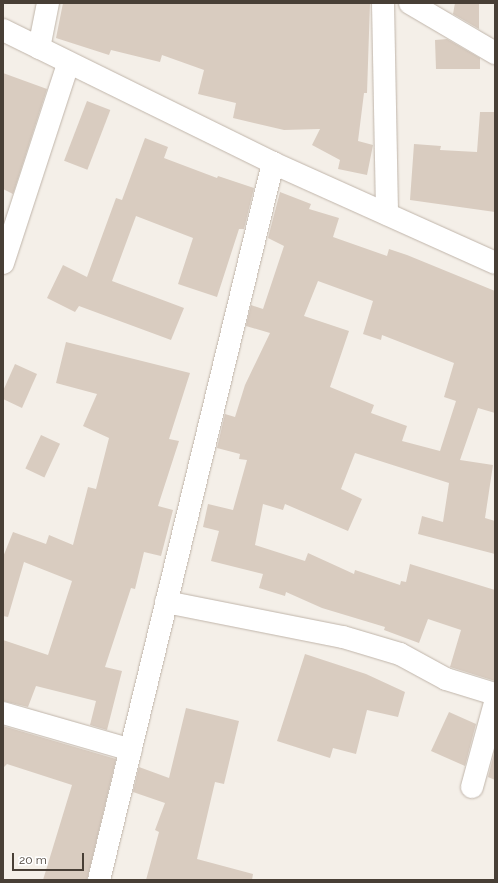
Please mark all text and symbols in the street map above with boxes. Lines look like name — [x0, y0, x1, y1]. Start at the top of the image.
scale bar — [14, 845, 86, 871]
text: 20 m — [19, 853, 47, 867]

